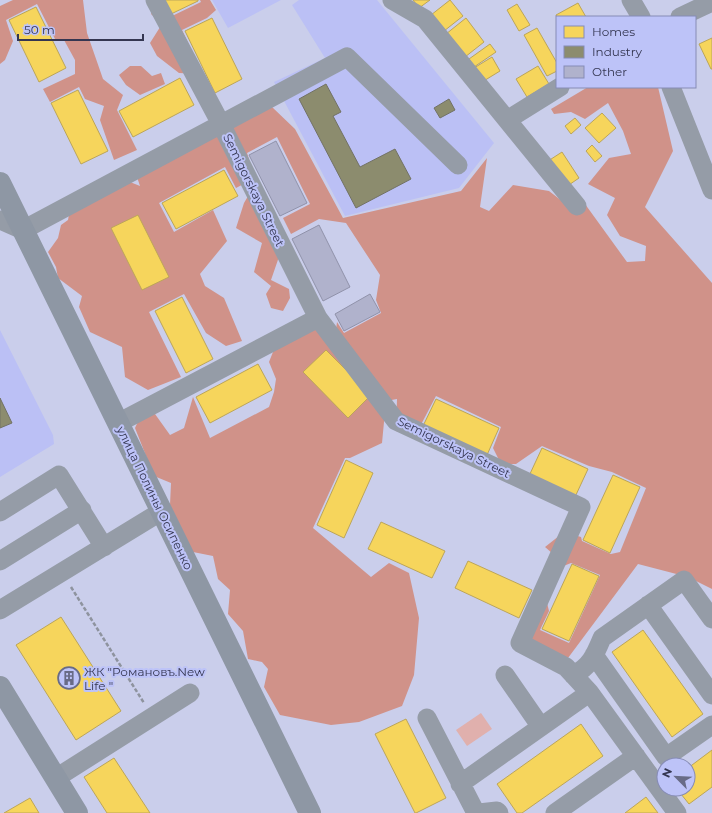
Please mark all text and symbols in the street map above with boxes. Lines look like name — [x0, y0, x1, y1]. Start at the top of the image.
scale bar — [18, 16, 143, 42]
legend — [556, 16, 696, 88]
text: 50 m — [24, 22, 55, 37]
text: Homes — [592, 24, 635, 39]
text: Industry — [592, 44, 642, 59]
text: Other — [592, 64, 627, 79]
street label: Semigorskaya Street — [220, 131, 288, 249]
street label: Semigorskaya Street — [395, 413, 513, 481]
street label: улица Полины Осипенко — [113, 423, 196, 573]
place label: ЖК "Романовъ.New Life " — [84, 664, 205, 693]
building icon: ЖК "Романовъ.New Life " — [56, 665, 82, 691]
north arrow — [656, 757, 696, 797]
text: N — [659, 766, 675, 780]

